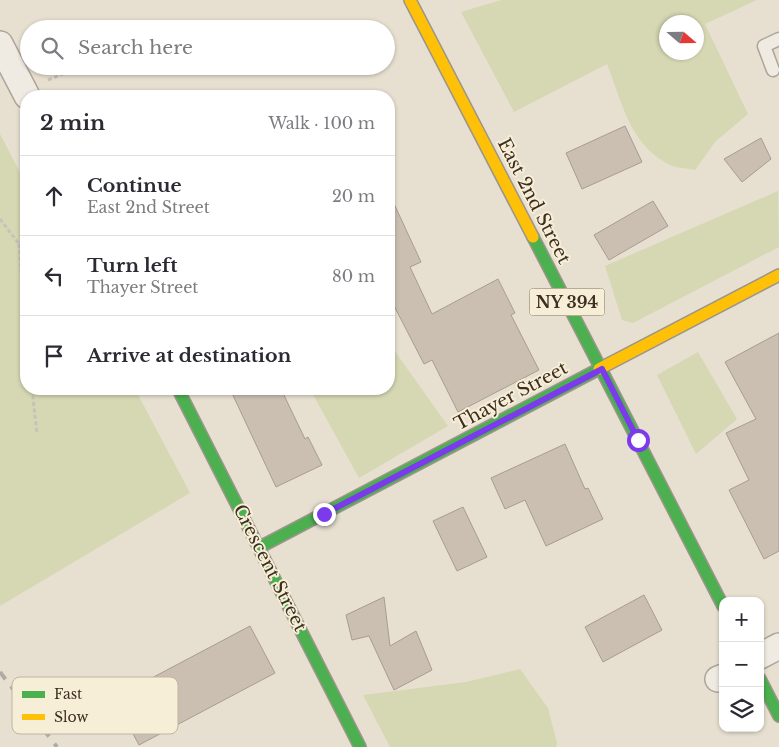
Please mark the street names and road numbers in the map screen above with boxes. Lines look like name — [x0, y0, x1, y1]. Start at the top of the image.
street label: East 2nd Street — [493, 134, 575, 268]
road number: NY 394 — [530, 288, 604, 316]
street label: Thayer Street — [451, 357, 572, 435]
street label: Crescent Street — [228, 501, 312, 635]

